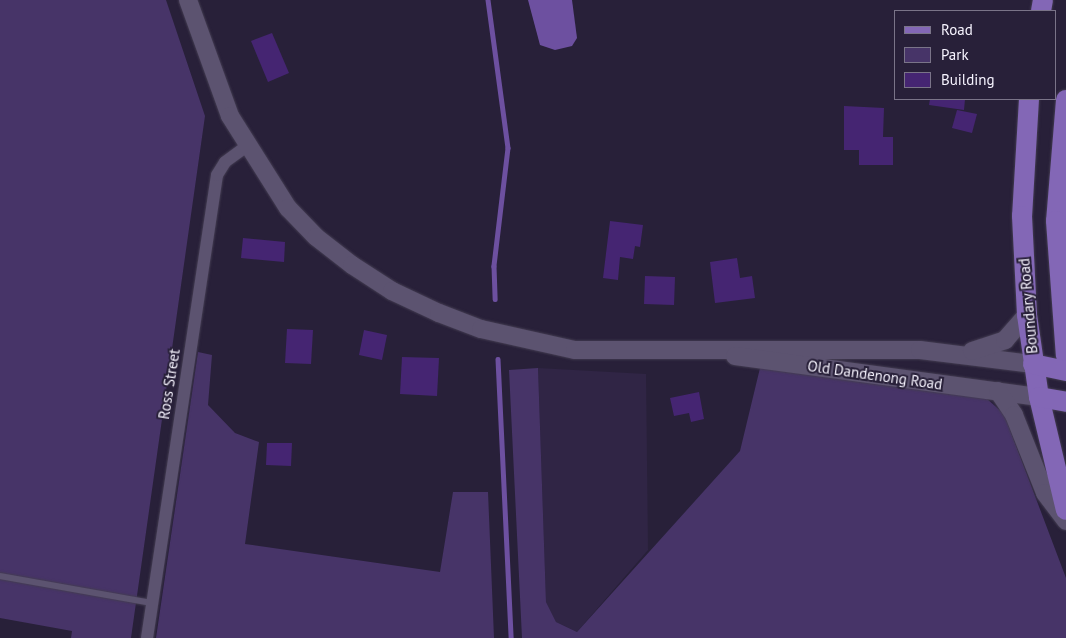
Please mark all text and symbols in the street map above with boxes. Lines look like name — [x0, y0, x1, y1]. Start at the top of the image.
legend — [894, 10, 1056, 100]
text: Road — [941, 20, 973, 39]
text: Park — [941, 45, 969, 64]
text: Building — [941, 70, 995, 89]
street label: Boundary Road — [1015, 257, 1041, 355]
street label: Ross Street — [155, 347, 183, 421]
street label: Old Dandenong Road — [806, 357, 944, 393]

